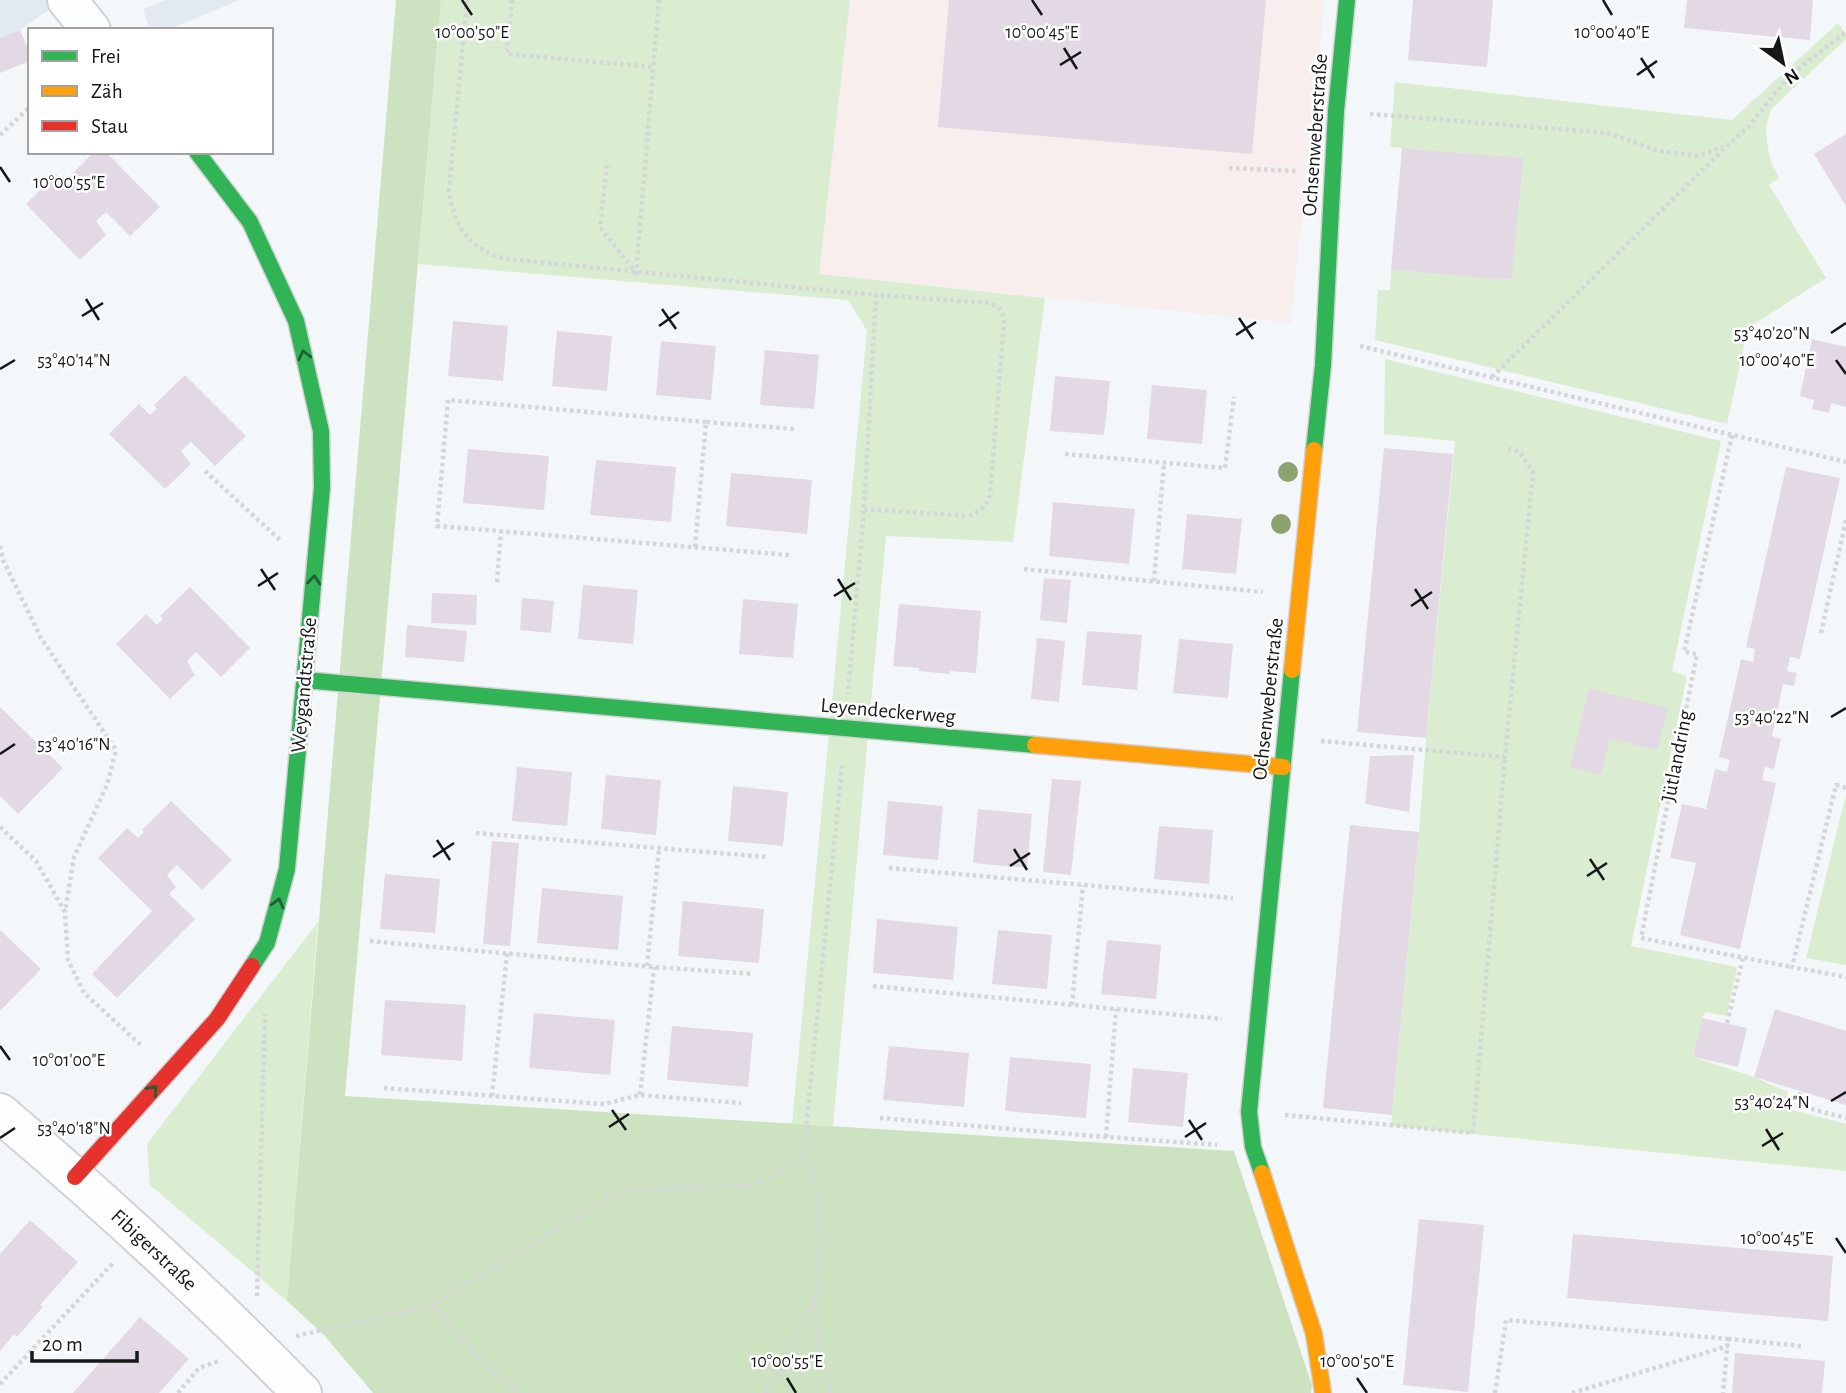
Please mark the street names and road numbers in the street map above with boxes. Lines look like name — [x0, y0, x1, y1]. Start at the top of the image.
street label: Ochsenweberstraße — [1299, 53, 1331, 217]
street label: Weygandtstraße — [288, 616, 320, 754]
street label: Ochsenweberstraße — [1249, 617, 1287, 781]
street label: Leyendeckerweg — [820, 695, 957, 727]
street label: Jütlandring — [1658, 708, 1696, 804]
street label: Fibigerstraße — [107, 1205, 201, 1295]

